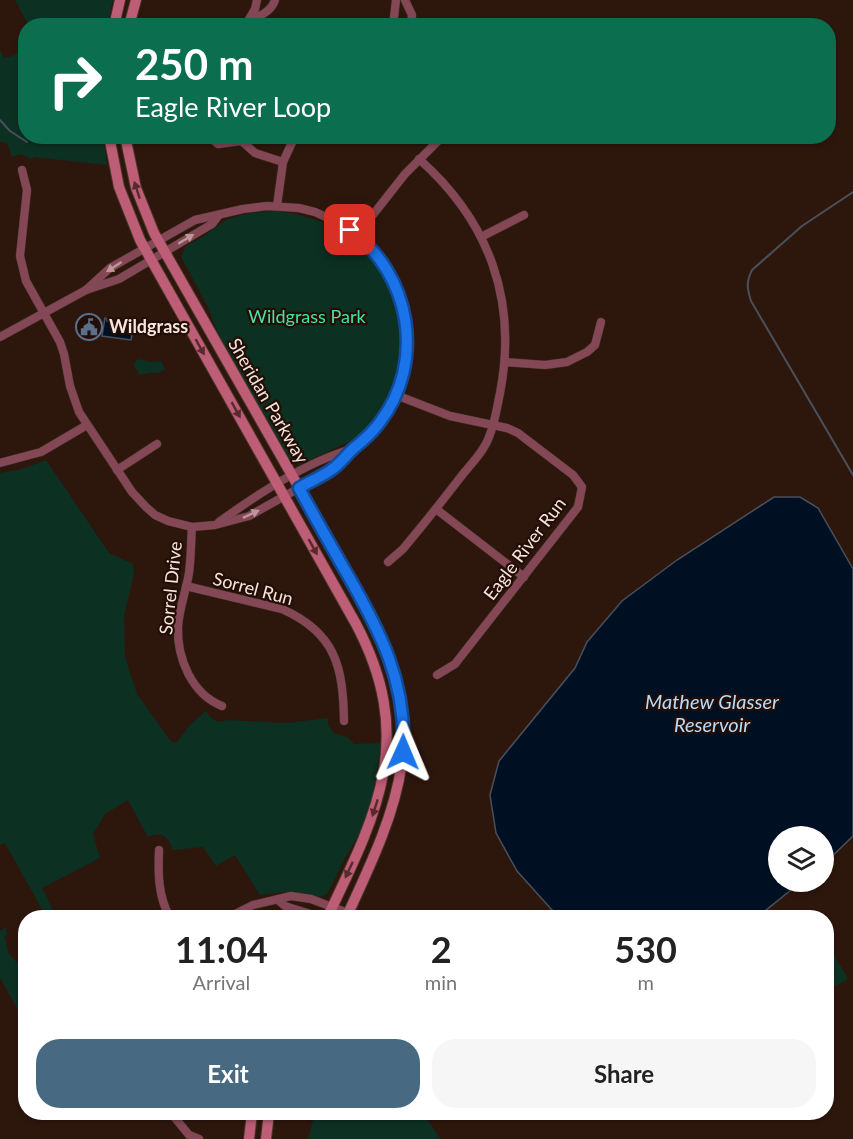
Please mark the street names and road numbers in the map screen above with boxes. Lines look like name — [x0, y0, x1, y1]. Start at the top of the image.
street label: Sheridan Parkway — [224, 334, 314, 468]
street label: Eagle River Run — [478, 493, 570, 604]
street label: Sorrel Drive — [154, 540, 186, 636]
street label: Sorrel Run — [211, 567, 296, 609]

